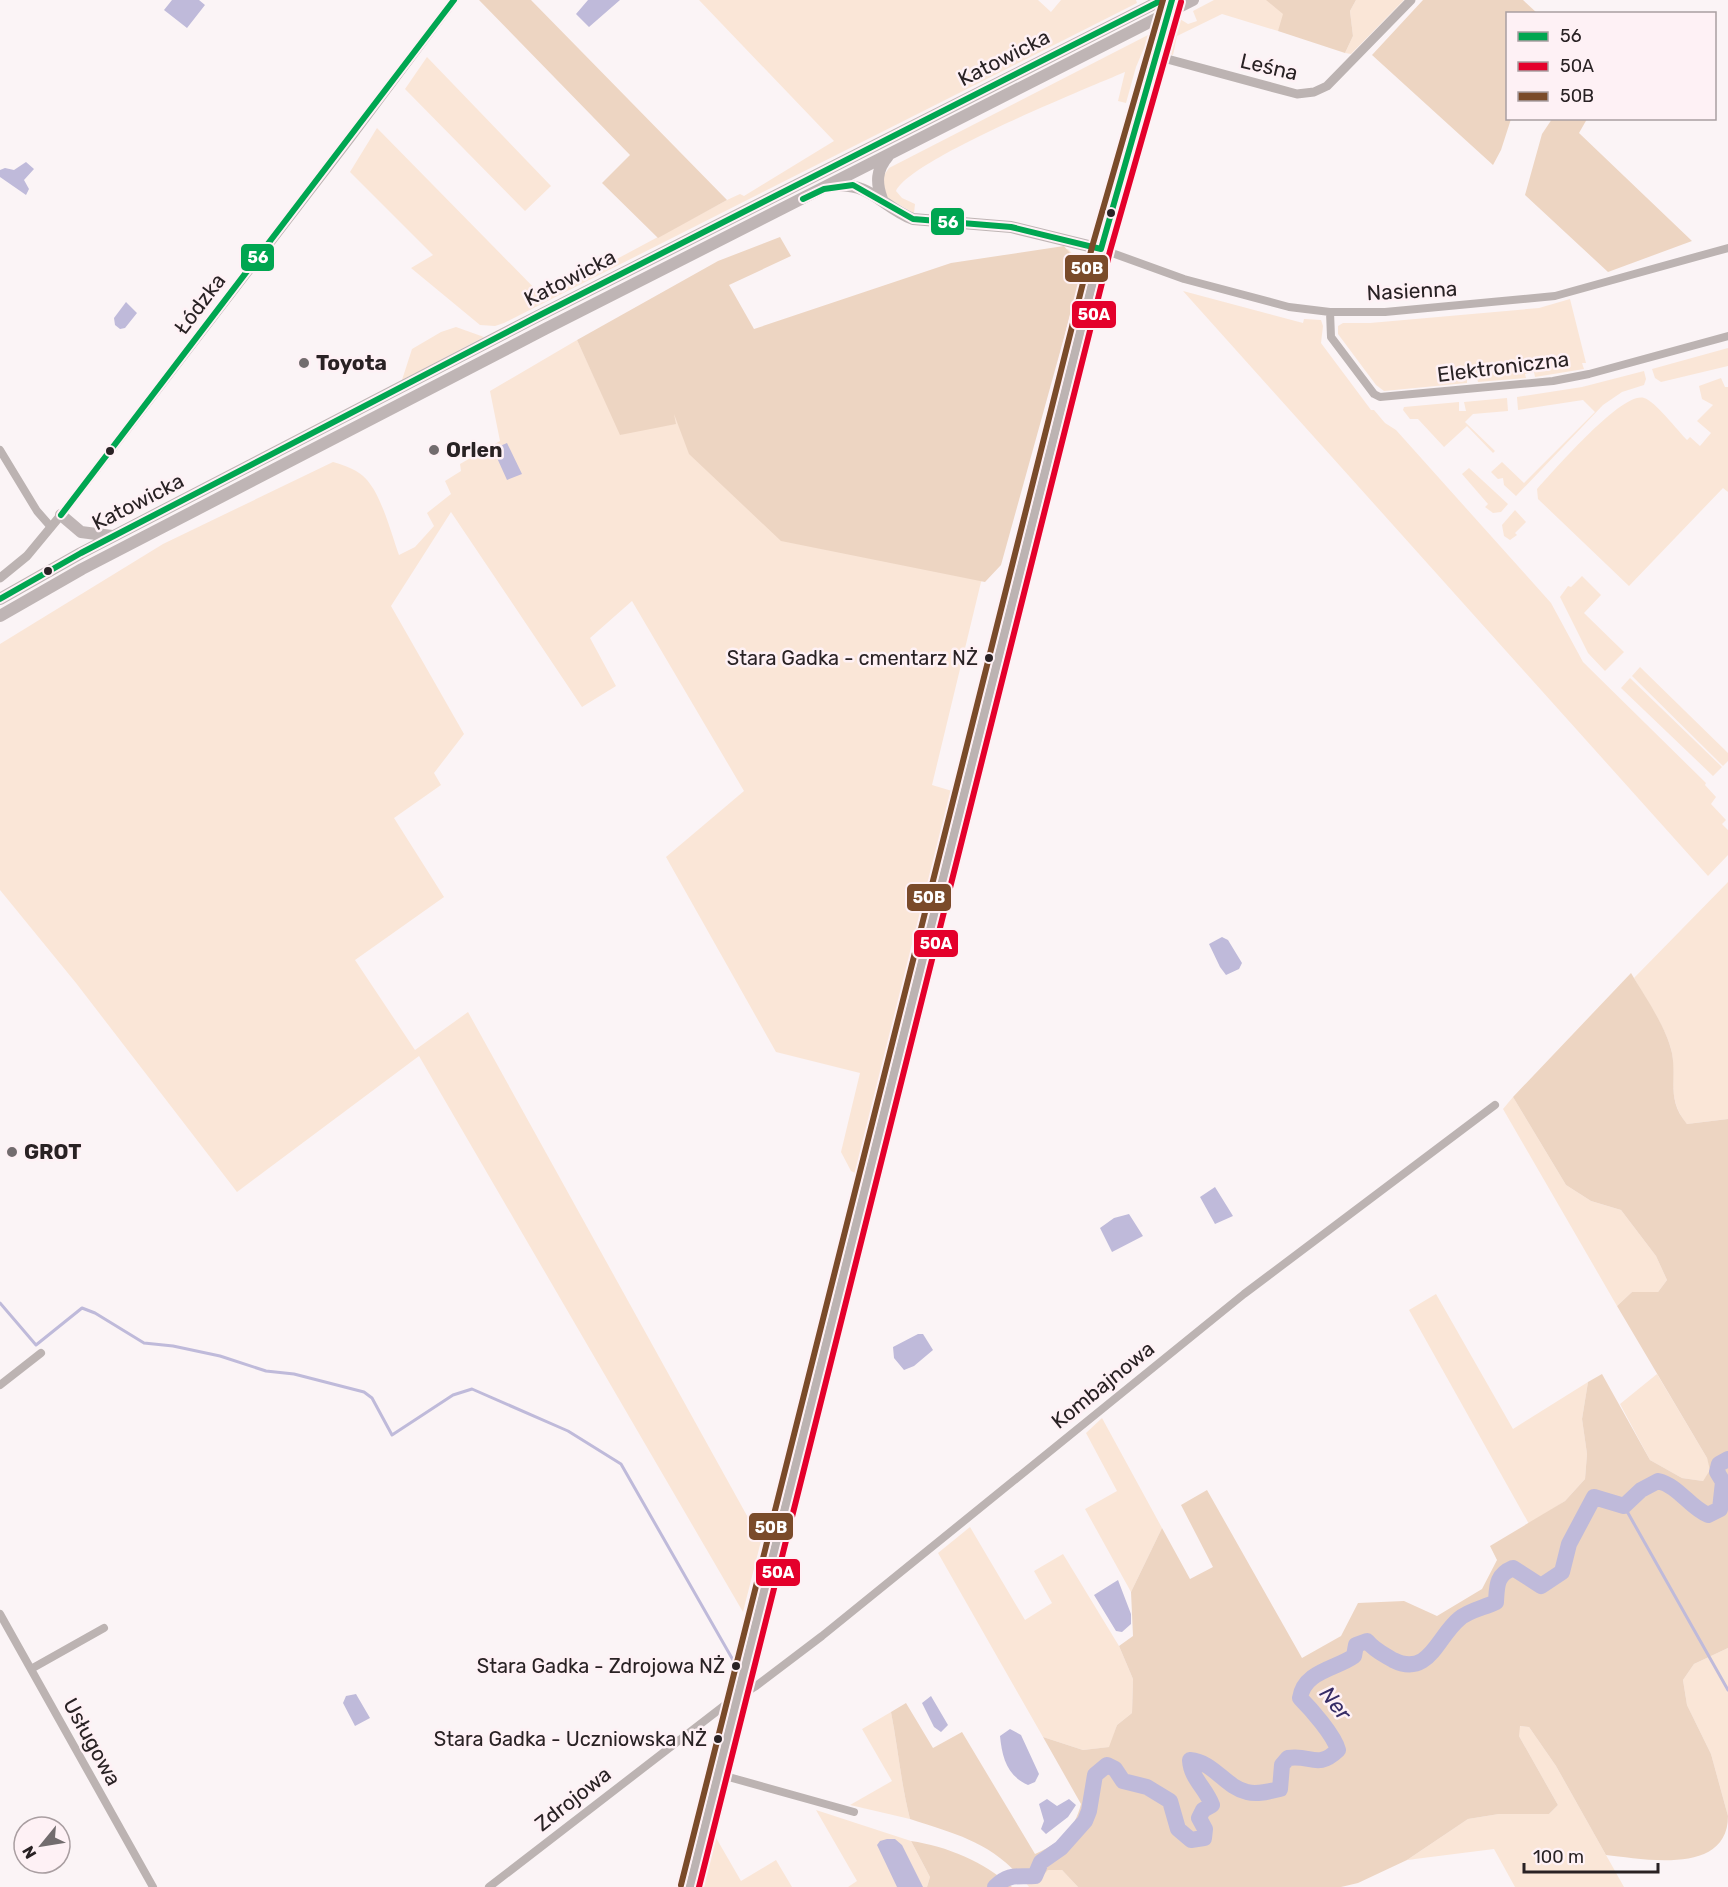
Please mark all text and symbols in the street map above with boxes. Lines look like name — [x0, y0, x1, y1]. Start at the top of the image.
legend — [1506, 12, 1716, 120]
street label: Katowicka — [954, 24, 1054, 91]
text: 56 — [1560, 25, 1582, 47]
street label: Leśna — [1238, 48, 1300, 85]
text: 50A — [1560, 55, 1594, 77]
text: 50B — [1560, 85, 1594, 107]
line badge: 56 — [930, 207, 965, 236]
unlabelled marker — [1105, 207, 1117, 219]
text: 56 — [938, 213, 958, 232]
line badge: 56 — [240, 243, 275, 272]
street label: Katowicka — [520, 244, 620, 311]
text: 56 — [248, 248, 268, 267]
line badge: 50B — [1064, 254, 1109, 283]
text: 50B — [1071, 259, 1103, 278]
street label: Łódzka — [169, 269, 230, 339]
street label: Nasienna — [1366, 276, 1458, 305]
line badge: 50A — [1071, 300, 1117, 329]
text: 50A — [1078, 305, 1111, 324]
street label: Elektroniczna — [1435, 346, 1570, 387]
place label: Toyota — [316, 350, 387, 375]
marker: Toyota — [297, 356, 311, 370]
place label: Orlen — [446, 437, 502, 462]
marker: Orlen — [427, 443, 441, 457]
unlabelled marker — [104, 445, 116, 457]
street label: Katowicka — [88, 468, 188, 535]
unlabelled marker — [42, 565, 54, 577]
place label: Stara Gadka - cmentarz NŻ — [727, 646, 978, 670]
marker: Stara Gadka - cmentarz NŻ — [983, 652, 995, 664]
line badge: 50B — [906, 883, 952, 912]
text: 50B — [913, 888, 945, 907]
line badge: 50A — [913, 929, 959, 958]
text: 50A — [920, 934, 953, 953]
place label: GROT — [24, 1139, 82, 1164]
marker: GROT — [5, 1145, 19, 1159]
street label: Kombajnowa — [1046, 1336, 1159, 1434]
line badge: 50B — [748, 1512, 794, 1541]
text: 50B — [755, 1518, 787, 1537]
line badge: 50A — [755, 1558, 801, 1587]
text: 50A — [762, 1563, 795, 1582]
place label: Stara Gadka - Zdrojowa NŻ — [477, 1654, 725, 1678]
marker: Stara Gadka - Zdrojowa NŻ — [730, 1660, 742, 1672]
water label: Ner — [1314, 1681, 1358, 1727]
street label: Usługowa — [58, 1694, 127, 1790]
place label: Stara Gadka - Uczniowska NŻ — [434, 1727, 707, 1751]
marker: Stara Gadka - Uczniowska NŻ — [712, 1733, 724, 1745]
street label: Zdrojowa — [530, 1761, 616, 1836]
north arrow — [12, 1815, 72, 1875]
scale bar — [1524, 1836, 1658, 1874]
text: N — [18, 1843, 41, 1862]
text: 100 m — [1533, 1846, 1584, 1868]

